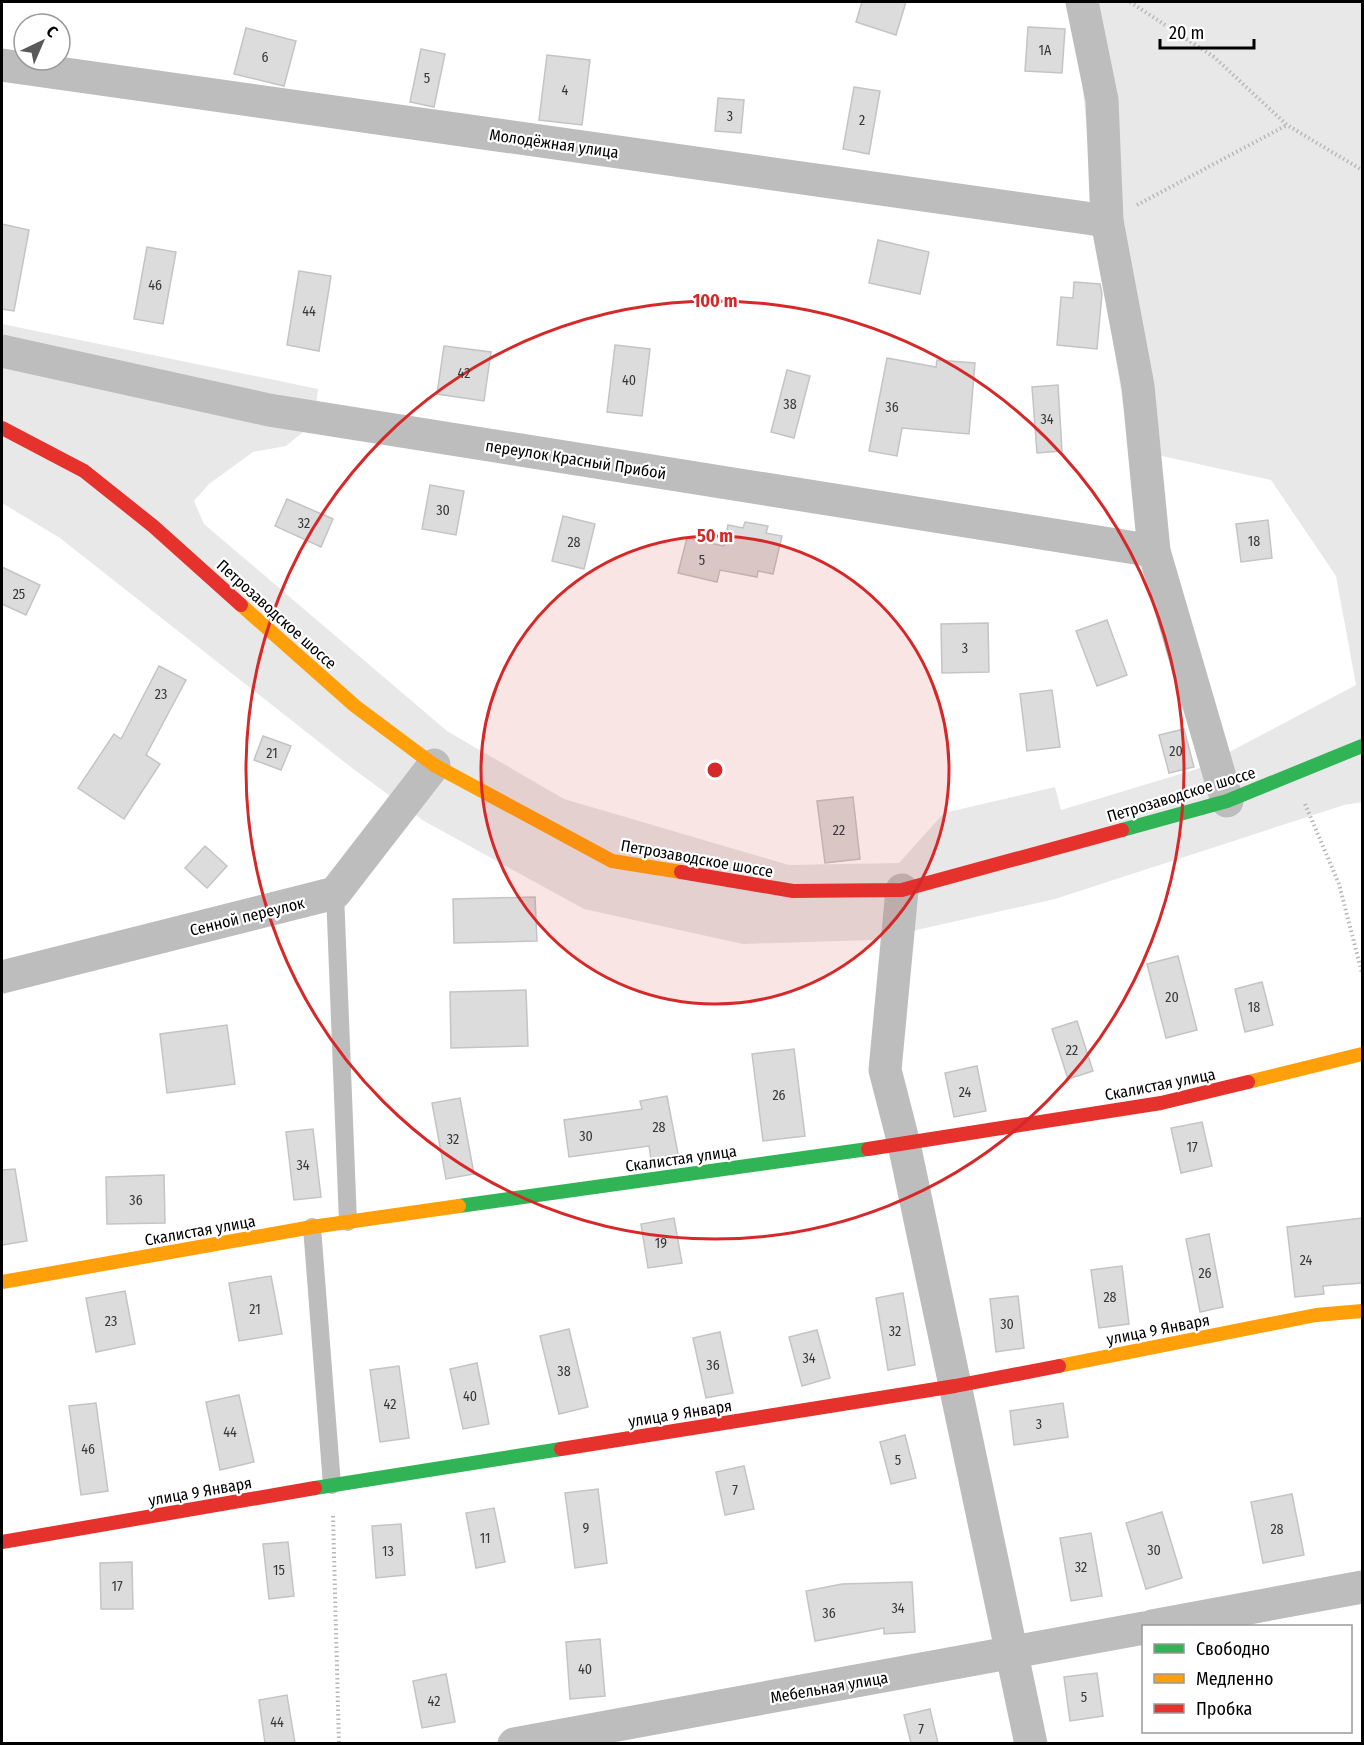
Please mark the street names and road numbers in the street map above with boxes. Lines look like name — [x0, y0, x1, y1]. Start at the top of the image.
street label: Молодёжная улица — [488, 125, 620, 162]
street label: переулок Красный Прибой — [484, 436, 668, 483]
street label: Петрозаводское шоссе — [213, 556, 340, 673]
street label: Петрозаводское шоссе — [1105, 763, 1258, 826]
street label: Петрозаводское шоссе — [619, 836, 775, 881]
street label: Сенной переулок — [188, 893, 307, 940]
street label: Скалистая улица — [1103, 1064, 1217, 1105]
street label: Скалистая улица — [624, 1141, 738, 1176]
street label: Скалистая улица — [143, 1211, 257, 1250]
street label: улица 9 Января — [1105, 1310, 1211, 1349]
street label: улица 9 Января — [627, 1396, 733, 1431]
street label: улица 9 Января — [147, 1473, 253, 1510]
street label: Мебельная улица — [769, 1668, 890, 1707]

